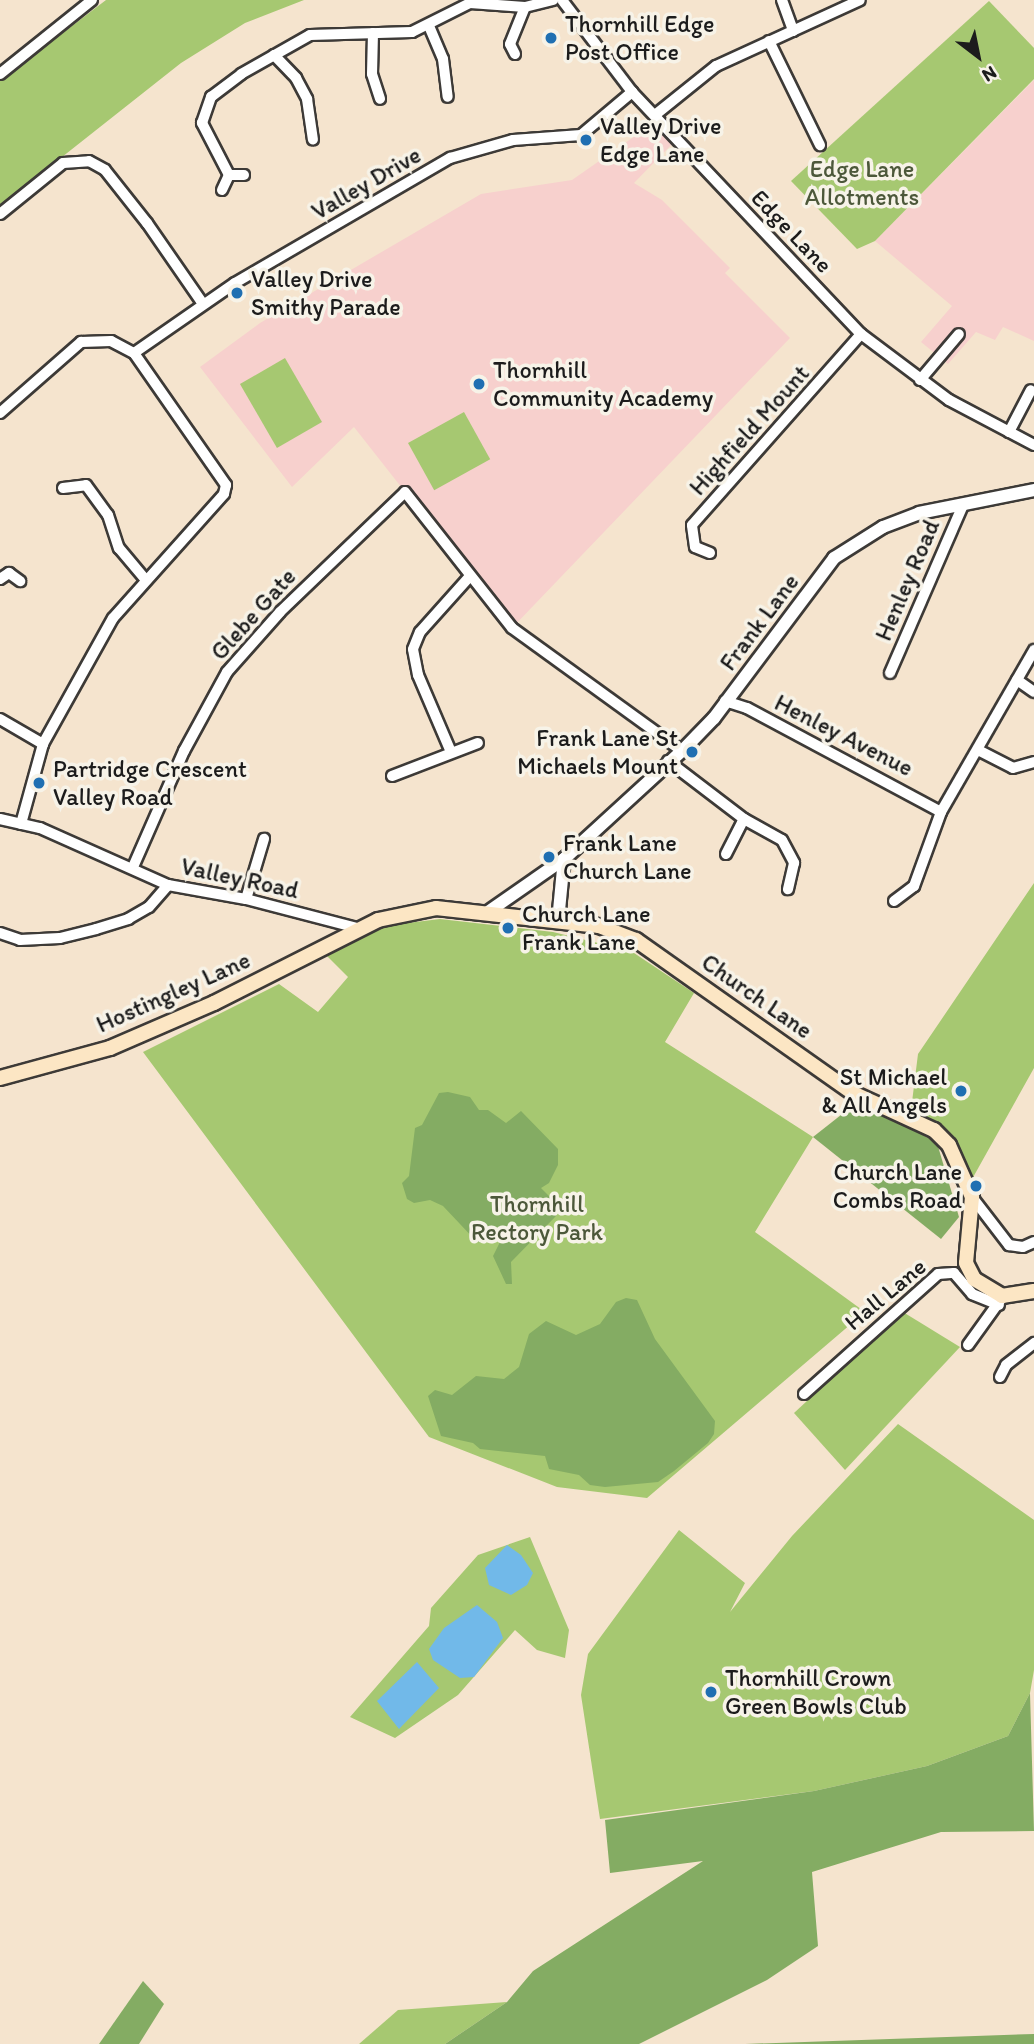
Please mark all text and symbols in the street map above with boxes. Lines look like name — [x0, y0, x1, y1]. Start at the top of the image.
place label: Thornhill Edge Post Office — [565, 10, 714, 66]
north arrow — [943, 21, 1013, 91]
marker: Thornhill Edge Post Office — [543, 30, 559, 46]
text: N — [978, 61, 1001, 87]
place label: Valley Drive Edge Lane — [600, 112, 721, 168]
marker: Valley Drive Edge Lane — [578, 132, 594, 148]
street label: Valley Drive — [306, 140, 426, 226]
park label: Edge Lane Allotments — [805, 155, 919, 211]
street label: Edge Lane — [745, 183, 839, 279]
place label: Valley Drive Smithy Parade — [251, 265, 400, 321]
marker: Valley Drive Smithy Parade — [229, 285, 245, 301]
place label: Thornhill Community Academy — [493, 356, 714, 412]
street label: Highfield Mount — [683, 359, 815, 501]
marker: Thornhill Community Academy — [471, 376, 487, 392]
street label: Henley Road — [869, 515, 945, 645]
street label: Glebe Gate — [204, 562, 302, 666]
street label: Frank Lane — [713, 568, 805, 676]
street label: Henley Avenue — [770, 688, 918, 782]
place label: Frank Lane St Michaels Mount — [516, 724, 678, 780]
marker: Frank Lane St Michaels Mount — [684, 744, 700, 760]
place label: Partridge Crescent Valley Road — [53, 755, 247, 811]
marker: Partridge Crescent Valley Road — [31, 775, 47, 791]
place label: Frank Lane Church Lane — [563, 829, 693, 885]
marker: Frank Lane Church Lane — [541, 849, 557, 865]
street label: Valley Road — [179, 852, 301, 904]
place label: Church Lane Frank Lane — [522, 900, 652, 956]
marker: Church Lane Frank Lane — [500, 920, 516, 936]
street label: Hostingley Lane — [92, 945, 254, 1039]
street label: Church Lane — [696, 947, 818, 1045]
place label: St Michael & All Angels — [822, 1063, 947, 1119]
marker: St Michael & All Angels — [953, 1083, 969, 1099]
place label: Church Lane Combs Road — [832, 1158, 962, 1214]
marker: Church Lane Combs Road — [968, 1178, 984, 1194]
park label: Thornhill Rectory Park — [471, 1190, 603, 1246]
street label: Hall Lane — [838, 1252, 932, 1336]
place label: Thornhill Crown Green Bowls Club — [725, 1664, 907, 1720]
marker: Thornhill Crown Green Bowls Club — [703, 1684, 719, 1700]

